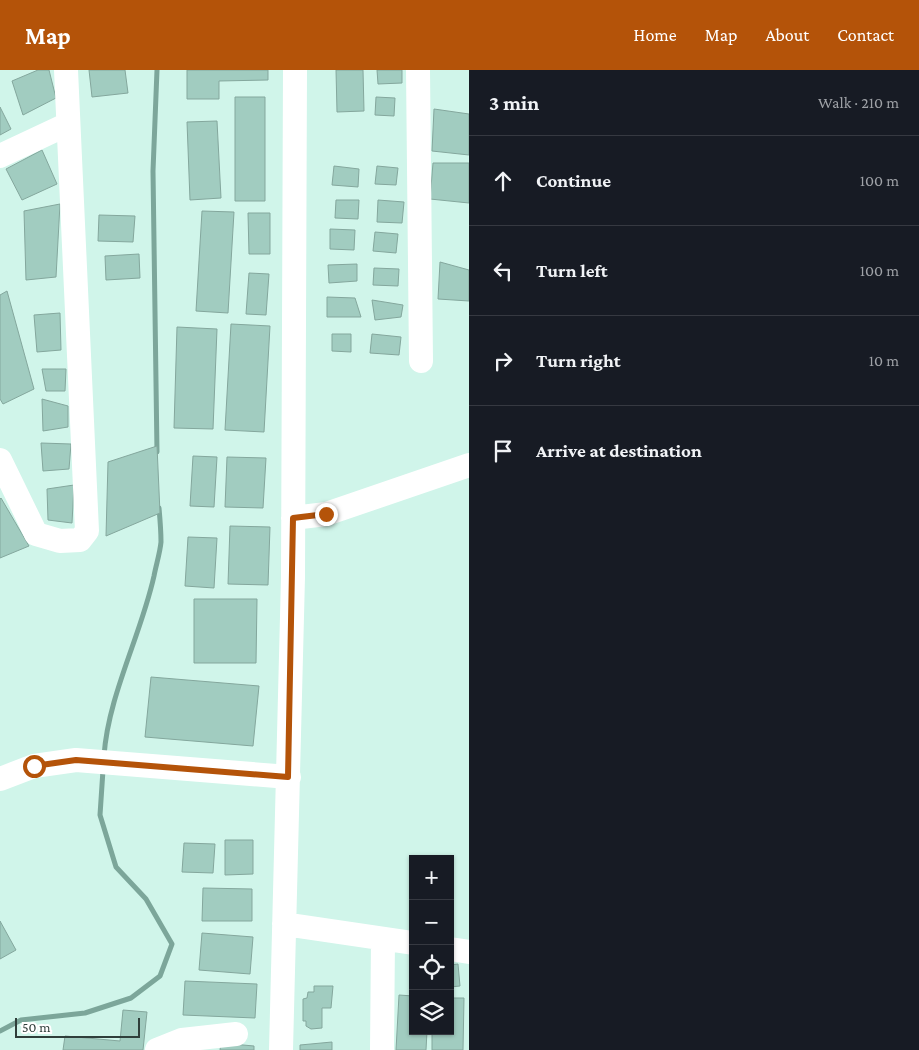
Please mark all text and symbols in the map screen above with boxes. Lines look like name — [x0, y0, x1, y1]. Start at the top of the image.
text: Map — [25, 22, 71, 49]
text: Home — [634, 25, 677, 45]
text: Map — [705, 25, 737, 45]
text: About — [765, 25, 809, 45]
text: Contact — [837, 25, 894, 45]
text: 3 min — [489, 91, 539, 115]
text: Walk · 210 m — [818, 94, 899, 111]
icon: ahead — [489, 167, 517, 195]
text: Continue — [536, 170, 611, 191]
text: 100 m — [860, 172, 899, 189]
icon: left — [489, 257, 517, 285]
text: Turn left — [536, 260, 608, 281]
text: 100 m — [860, 262, 899, 279]
icon: right — [489, 347, 517, 375]
text: Turn right — [536, 350, 621, 371]
text: 10 m — [869, 352, 899, 369]
icon: arrive — [489, 437, 517, 465]
text: Arrive at destination — [536, 440, 702, 461]
route end — [315, 503, 338, 526]
route start — [23, 755, 46, 778]
map controls — [409, 855, 454, 1035]
button: + — [409, 855, 454, 900]
button: − — [409, 900, 454, 945]
button: locate — [409, 945, 454, 990]
button: layers — [409, 990, 454, 1035]
scale bar — [15, 1015, 140, 1038]
text: 50 m — [22, 1019, 50, 1035]

